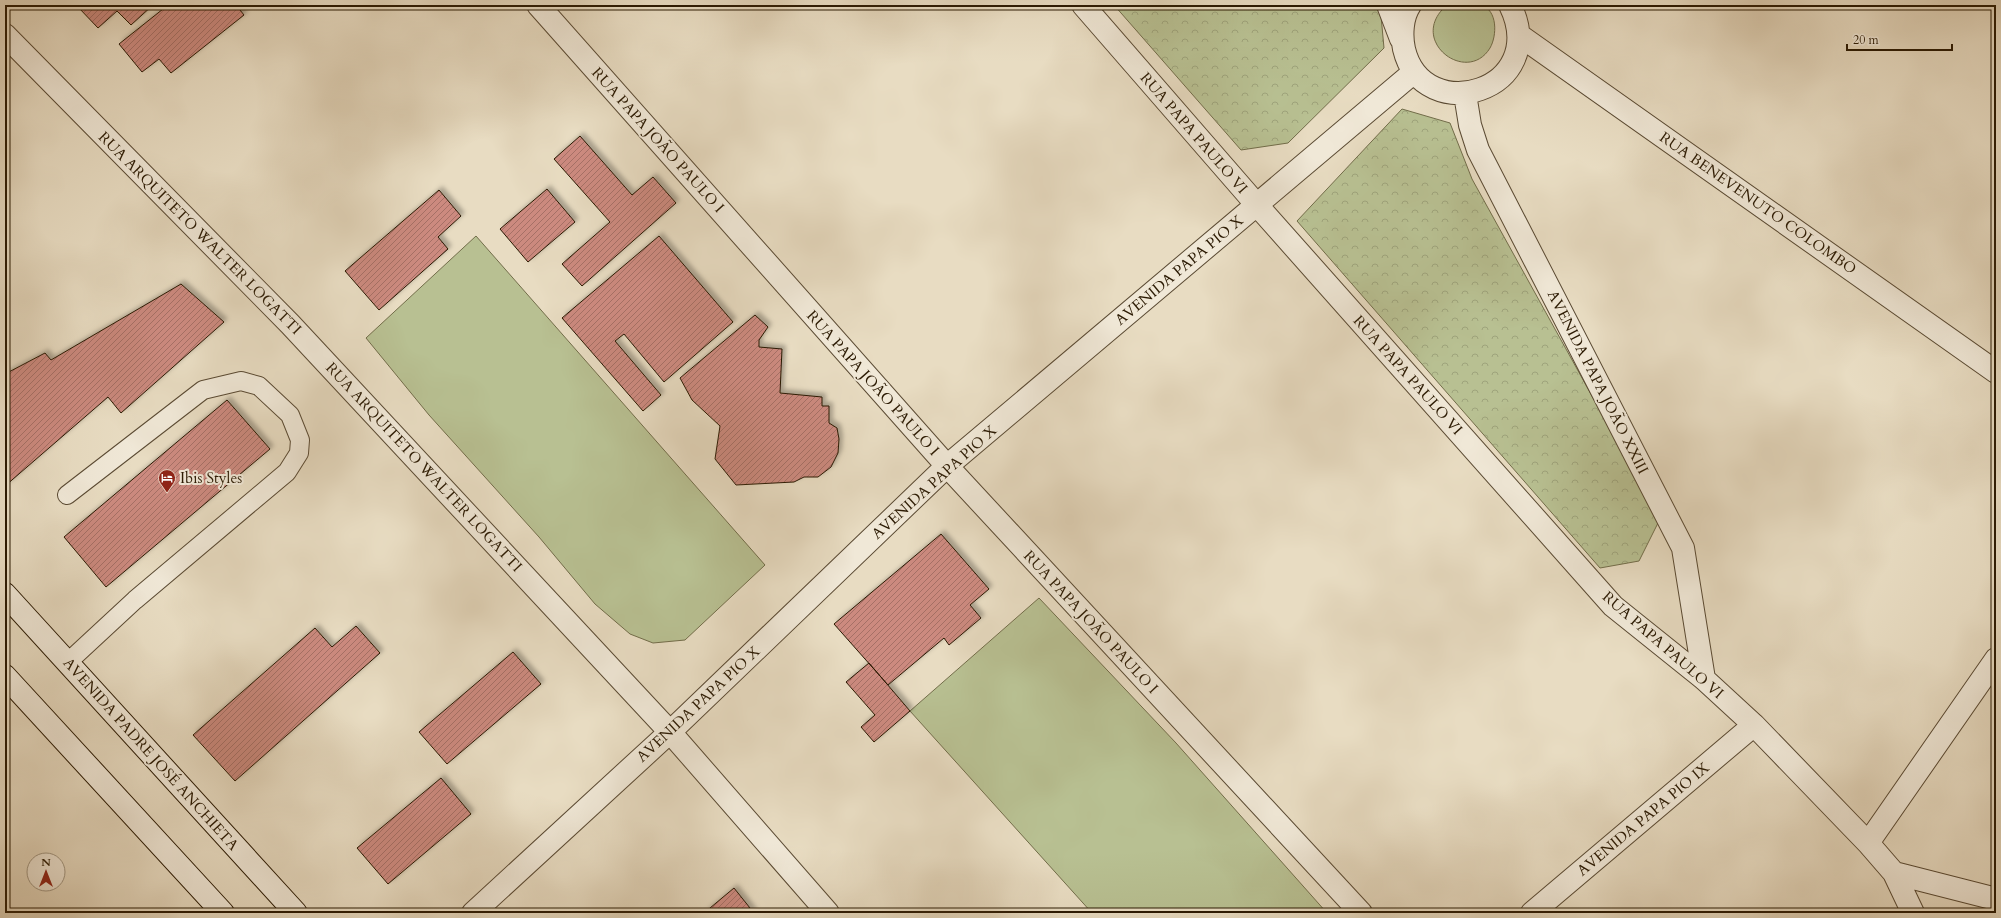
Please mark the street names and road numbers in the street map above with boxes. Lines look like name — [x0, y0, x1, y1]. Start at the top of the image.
street label: RUA PAPA JOÃO PAULO I — [587, 63, 729, 217]
street label: RUA PAPA PAULO VI — [1136, 68, 1252, 198]
street label: RUA ARQUITETO WALTER LOGATTI — [94, 127, 306, 339]
street label: RUA BENEVENUTO COLOMBO — [1656, 127, 1860, 279]
street label: AVENIDA PAPA PIO X — [1111, 210, 1247, 330]
street label: AVENIDA PAPA JOÃO XXIII — [1543, 287, 1653, 477]
street label: RUA PAPA JOÃO PAULO I — [802, 306, 944, 460]
street label: RUA PAPA PAULO VI — [1349, 311, 1467, 439]
street label: RUA ARQUITETO WALTER LOGATTI — [321, 358, 527, 576]
street label: AVENIDA PAPA PIO X — [867, 420, 1001, 544]
street label: RUA PAPA JOÃO PAULO I — [1019, 546, 1163, 698]
street label: RUA PAPA PAULO VI — [1598, 587, 1728, 703]
street label: AVENIDA PAPA PIO X — [632, 641, 764, 766]
street label: AVENIDA PADRE JOSÉ ANCHIETA — [59, 653, 243, 855]
street label: AVENIDA PAPA PIO IX — [1573, 758, 1713, 880]

